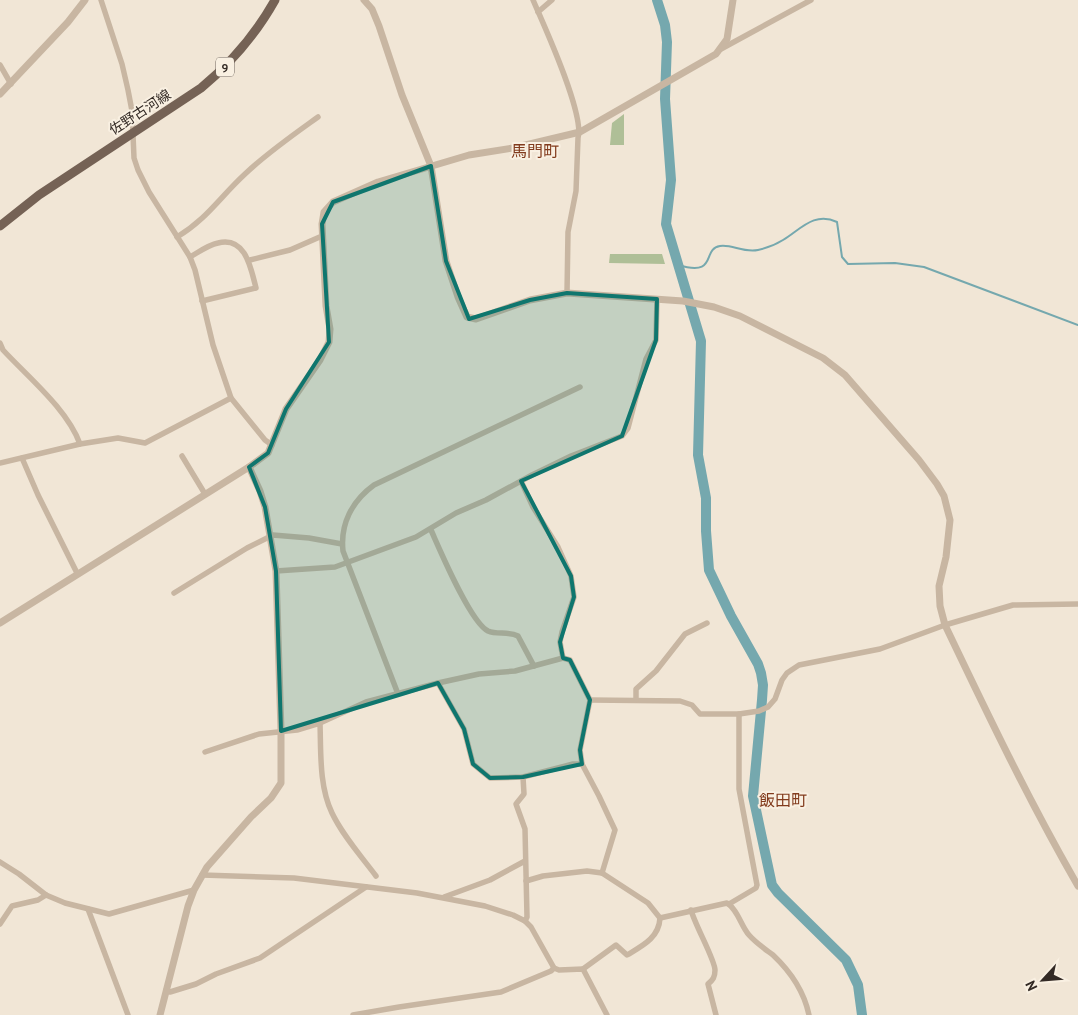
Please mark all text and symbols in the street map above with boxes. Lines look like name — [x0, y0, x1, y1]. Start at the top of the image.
road number: 9 — [216, 58, 234, 76]
street label: 佐野古河線 — [106, 85, 174, 139]
district label: 馬門町 — [511, 141, 559, 161]
district label: 飯田町 — [759, 790, 807, 810]
north arrow — [1018, 955, 1068, 1005]
text: N — [1021, 978, 1041, 994]

